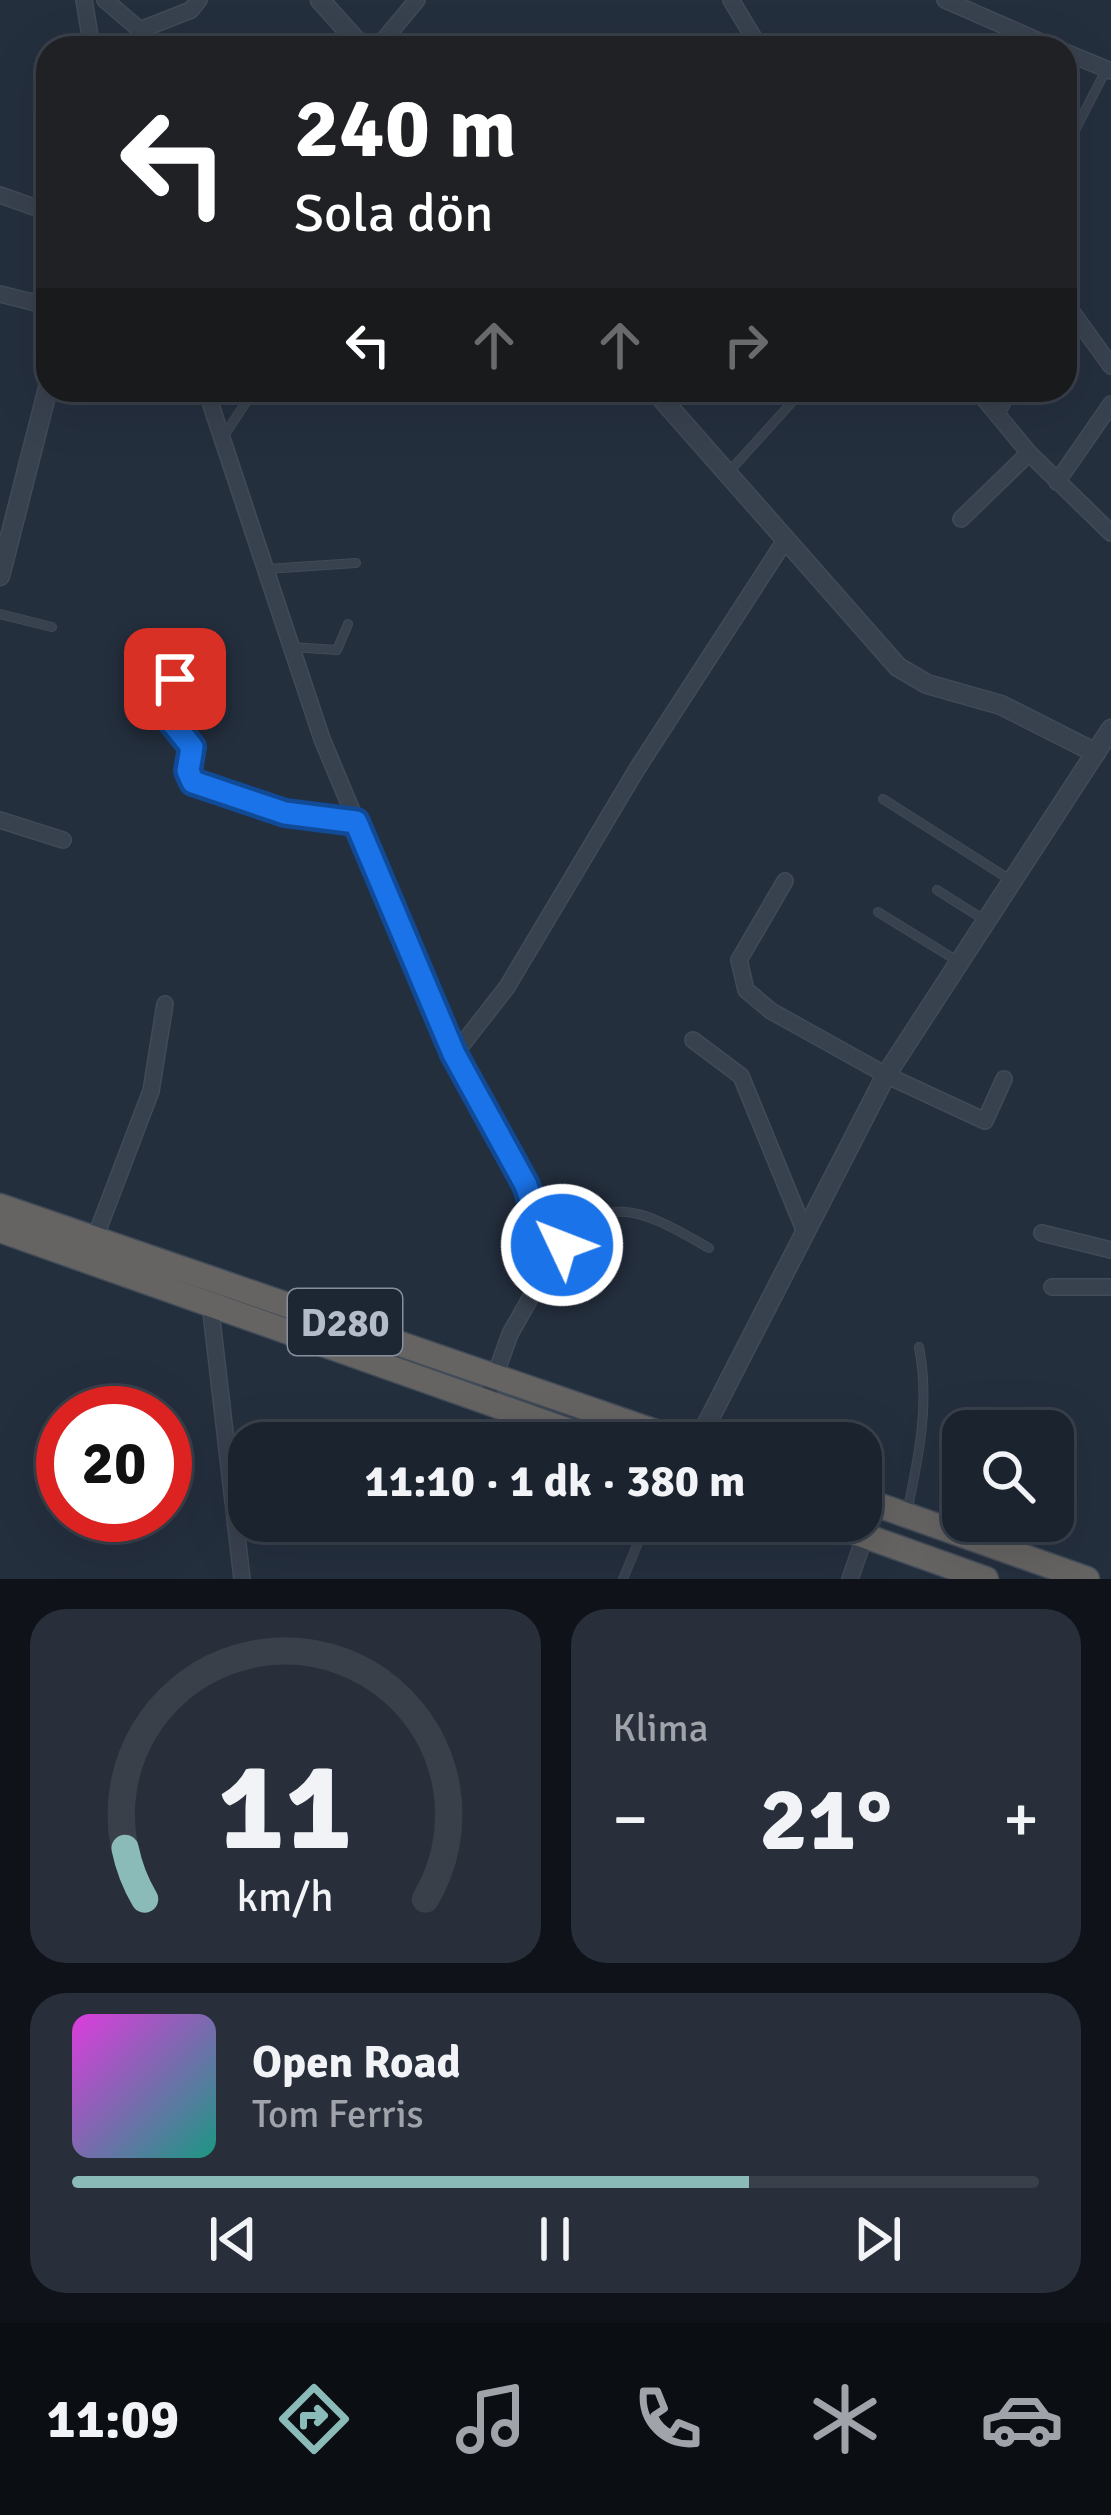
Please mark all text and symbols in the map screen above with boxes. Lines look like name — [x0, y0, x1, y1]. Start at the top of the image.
text: 240 m — [294, 77, 516, 181]
icon: left — [96, 84, 252, 240]
text: Sola dön — [294, 180, 493, 247]
icon: left — [335, 312, 401, 378]
icon: ahead — [461, 312, 527, 378]
icon: ahead — [587, 312, 653, 378]
icon: right — [713, 312, 779, 378]
pin — [124, 628, 226, 730]
icon: arrive — [142, 646, 208, 712]
position arrow — [499, 1182, 625, 1308]
road number: D280 — [288, 1289, 402, 1355]
speed limit sign: 20 — [36, 1386, 192, 1542]
map controls — [942, 1410, 1074, 1542]
button: search — [942, 1410, 1074, 1542]
text: 11:10 · 1 dk · 380 m — [365, 1454, 745, 1509]
text: Klima — [613, 1704, 708, 1752]
text: 11 — [218, 1731, 353, 1884]
text: 21° — [759, 1764, 892, 1875]
text: − — [613, 1779, 648, 1860]
text: + — [1003, 1779, 1039, 1860]
text: km/h — [237, 1871, 334, 1924]
text: Open Road — [252, 2035, 461, 2090]
text: Tom Ferris — [252, 2090, 424, 2138]
icon: previous — [200, 2206, 266, 2272]
icon: pause — [522, 2206, 588, 2272]
icon: next — [845, 2206, 911, 2272]
icon: directions — [272, 2377, 356, 2461]
icon: music — [449, 2377, 533, 2461]
icon: phone — [626, 2377, 710, 2461]
icon: climate — [803, 2377, 887, 2461]
icon: car — [980, 2377, 1064, 2461]
text: 11:09 — [47, 2386, 179, 2453]

